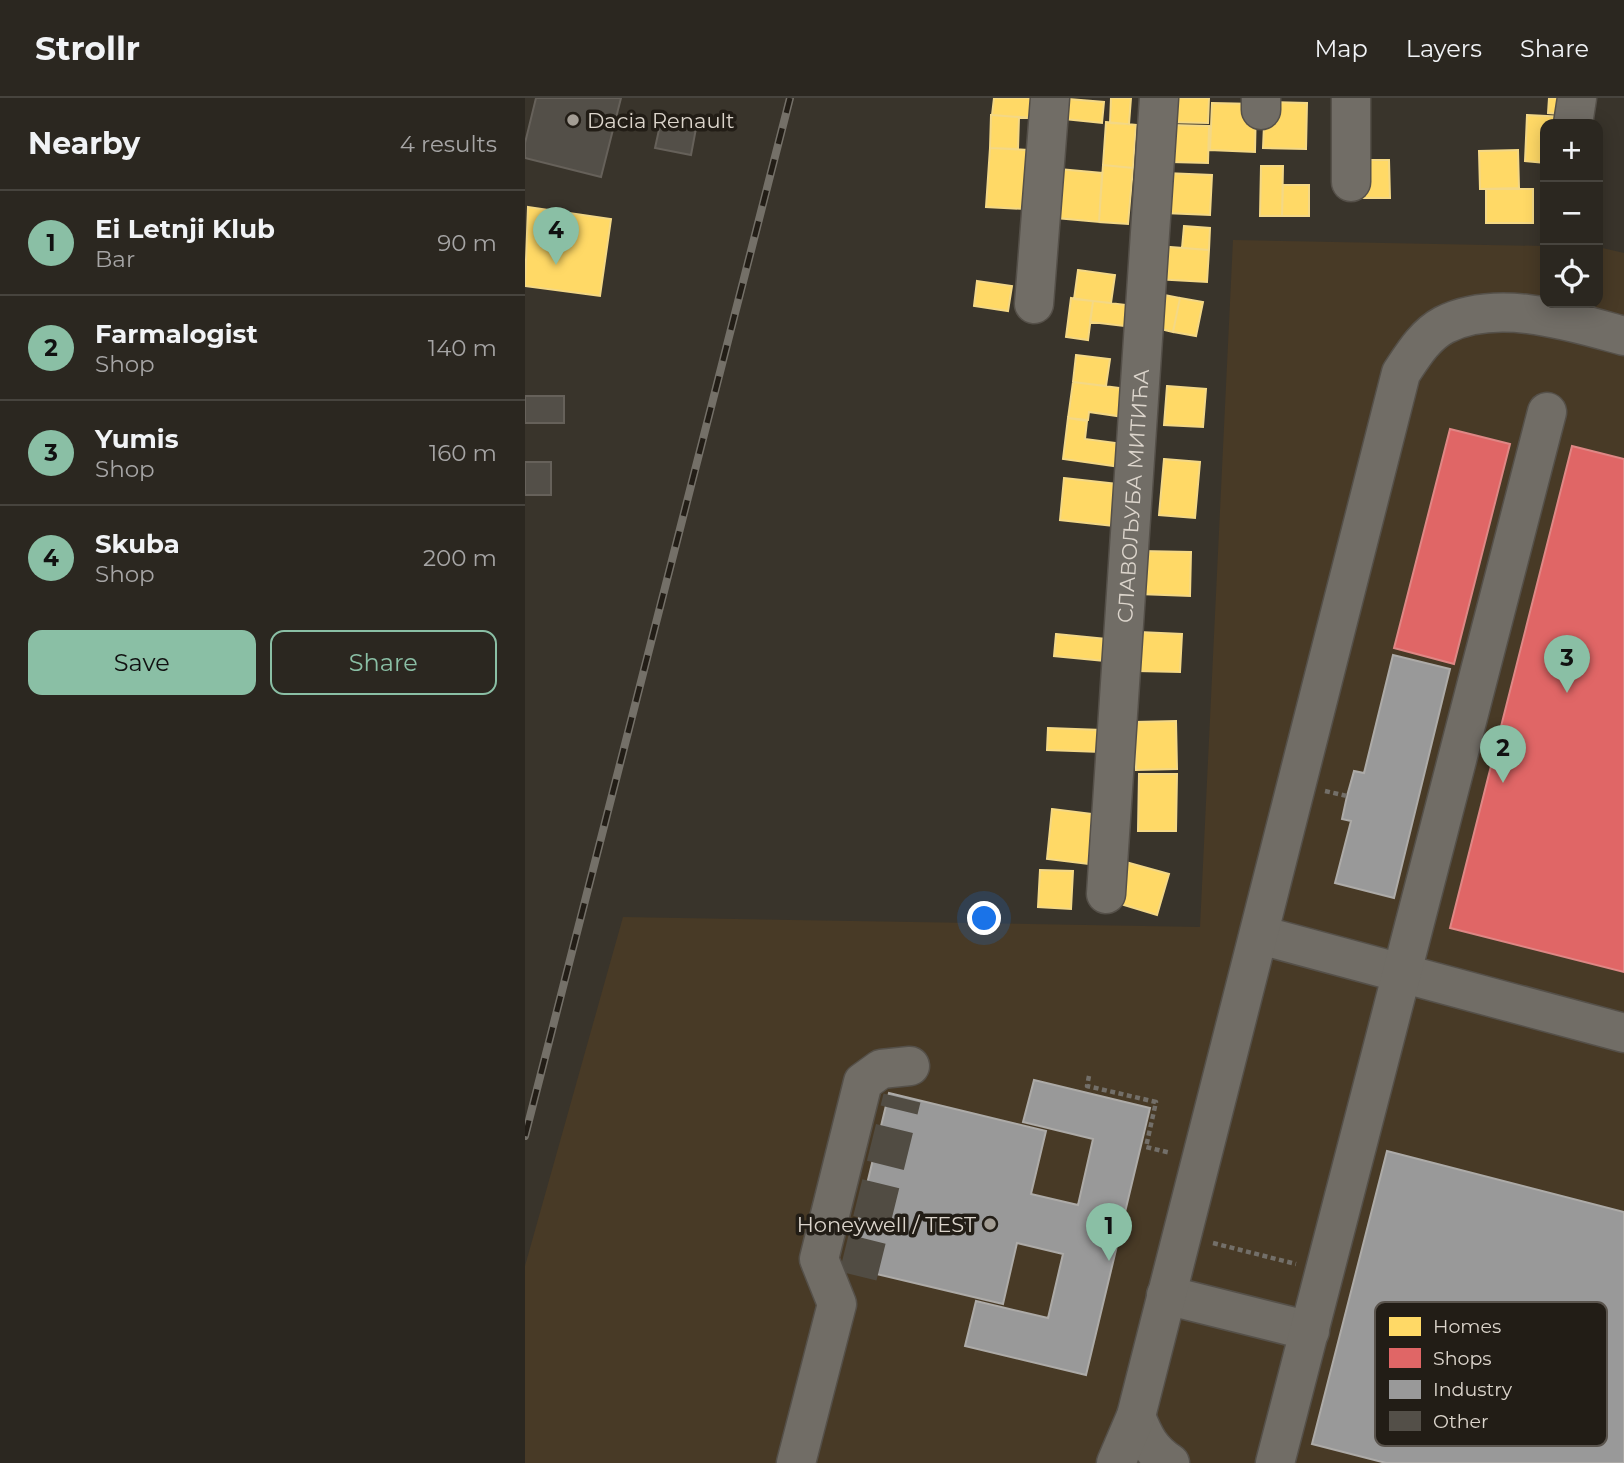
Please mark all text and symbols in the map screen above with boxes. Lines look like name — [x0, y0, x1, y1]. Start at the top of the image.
text: Strollr — [35, 28, 140, 68]
text: Map — [1314, 34, 1368, 63]
text: Layers — [1406, 34, 1482, 63]
text: Share — [1520, 34, 1589, 63]
place label: Dacia Renault — [587, 108, 735, 133]
marker: Dacia Renault — [565, 112, 581, 128]
map controls — [1540, 119, 1603, 308]
button: + — [1540, 119, 1603, 182]
text: Nearby — [28, 125, 140, 162]
text: 4 results — [400, 130, 497, 158]
button: − — [1540, 182, 1603, 245]
pin: 4 — [533, 207, 579, 265]
text: Ei Letnji Klub — [95, 213, 275, 245]
text: 1 — [46, 229, 56, 257]
text: 90 m — [437, 229, 497, 257]
text: Bar — [95, 245, 135, 273]
button: locate — [1540, 245, 1603, 308]
text: Farmalogist — [95, 318, 258, 350]
text: 2 — [44, 334, 58, 362]
text: 140 m — [428, 334, 497, 362]
text: Shop — [95, 350, 155, 378]
street label: СЛАВОЉУБА МИТИЋА — [1112, 368, 1153, 624]
text: Yumis — [95, 423, 178, 455]
text: 3 — [44, 439, 58, 467]
text: 160 m — [429, 439, 497, 467]
text: Shop — [95, 455, 155, 483]
text: Skuba — [95, 528, 180, 560]
text: 4 — [43, 544, 59, 572]
text: 200 m — [423, 544, 497, 572]
text: Shop — [95, 560, 155, 588]
button: Save — [28, 630, 256, 695]
button: Share — [270, 630, 497, 695]
pin: 3 — [1544, 635, 1590, 693]
pin: 2 — [1480, 725, 1526, 783]
your location — [967, 901, 1001, 935]
pin: 1 — [1086, 1203, 1132, 1261]
place label: Honeywell / TEST — [797, 1212, 976, 1237]
marker: Honeywell / TEST — [982, 1216, 998, 1232]
legend — [1375, 1302, 1607, 1446]
text: Homes — [1433, 1315, 1501, 1338]
text: Shops — [1433, 1347, 1492, 1370]
text: Industry — [1433, 1378, 1513, 1401]
text: Other — [1433, 1410, 1489, 1433]

